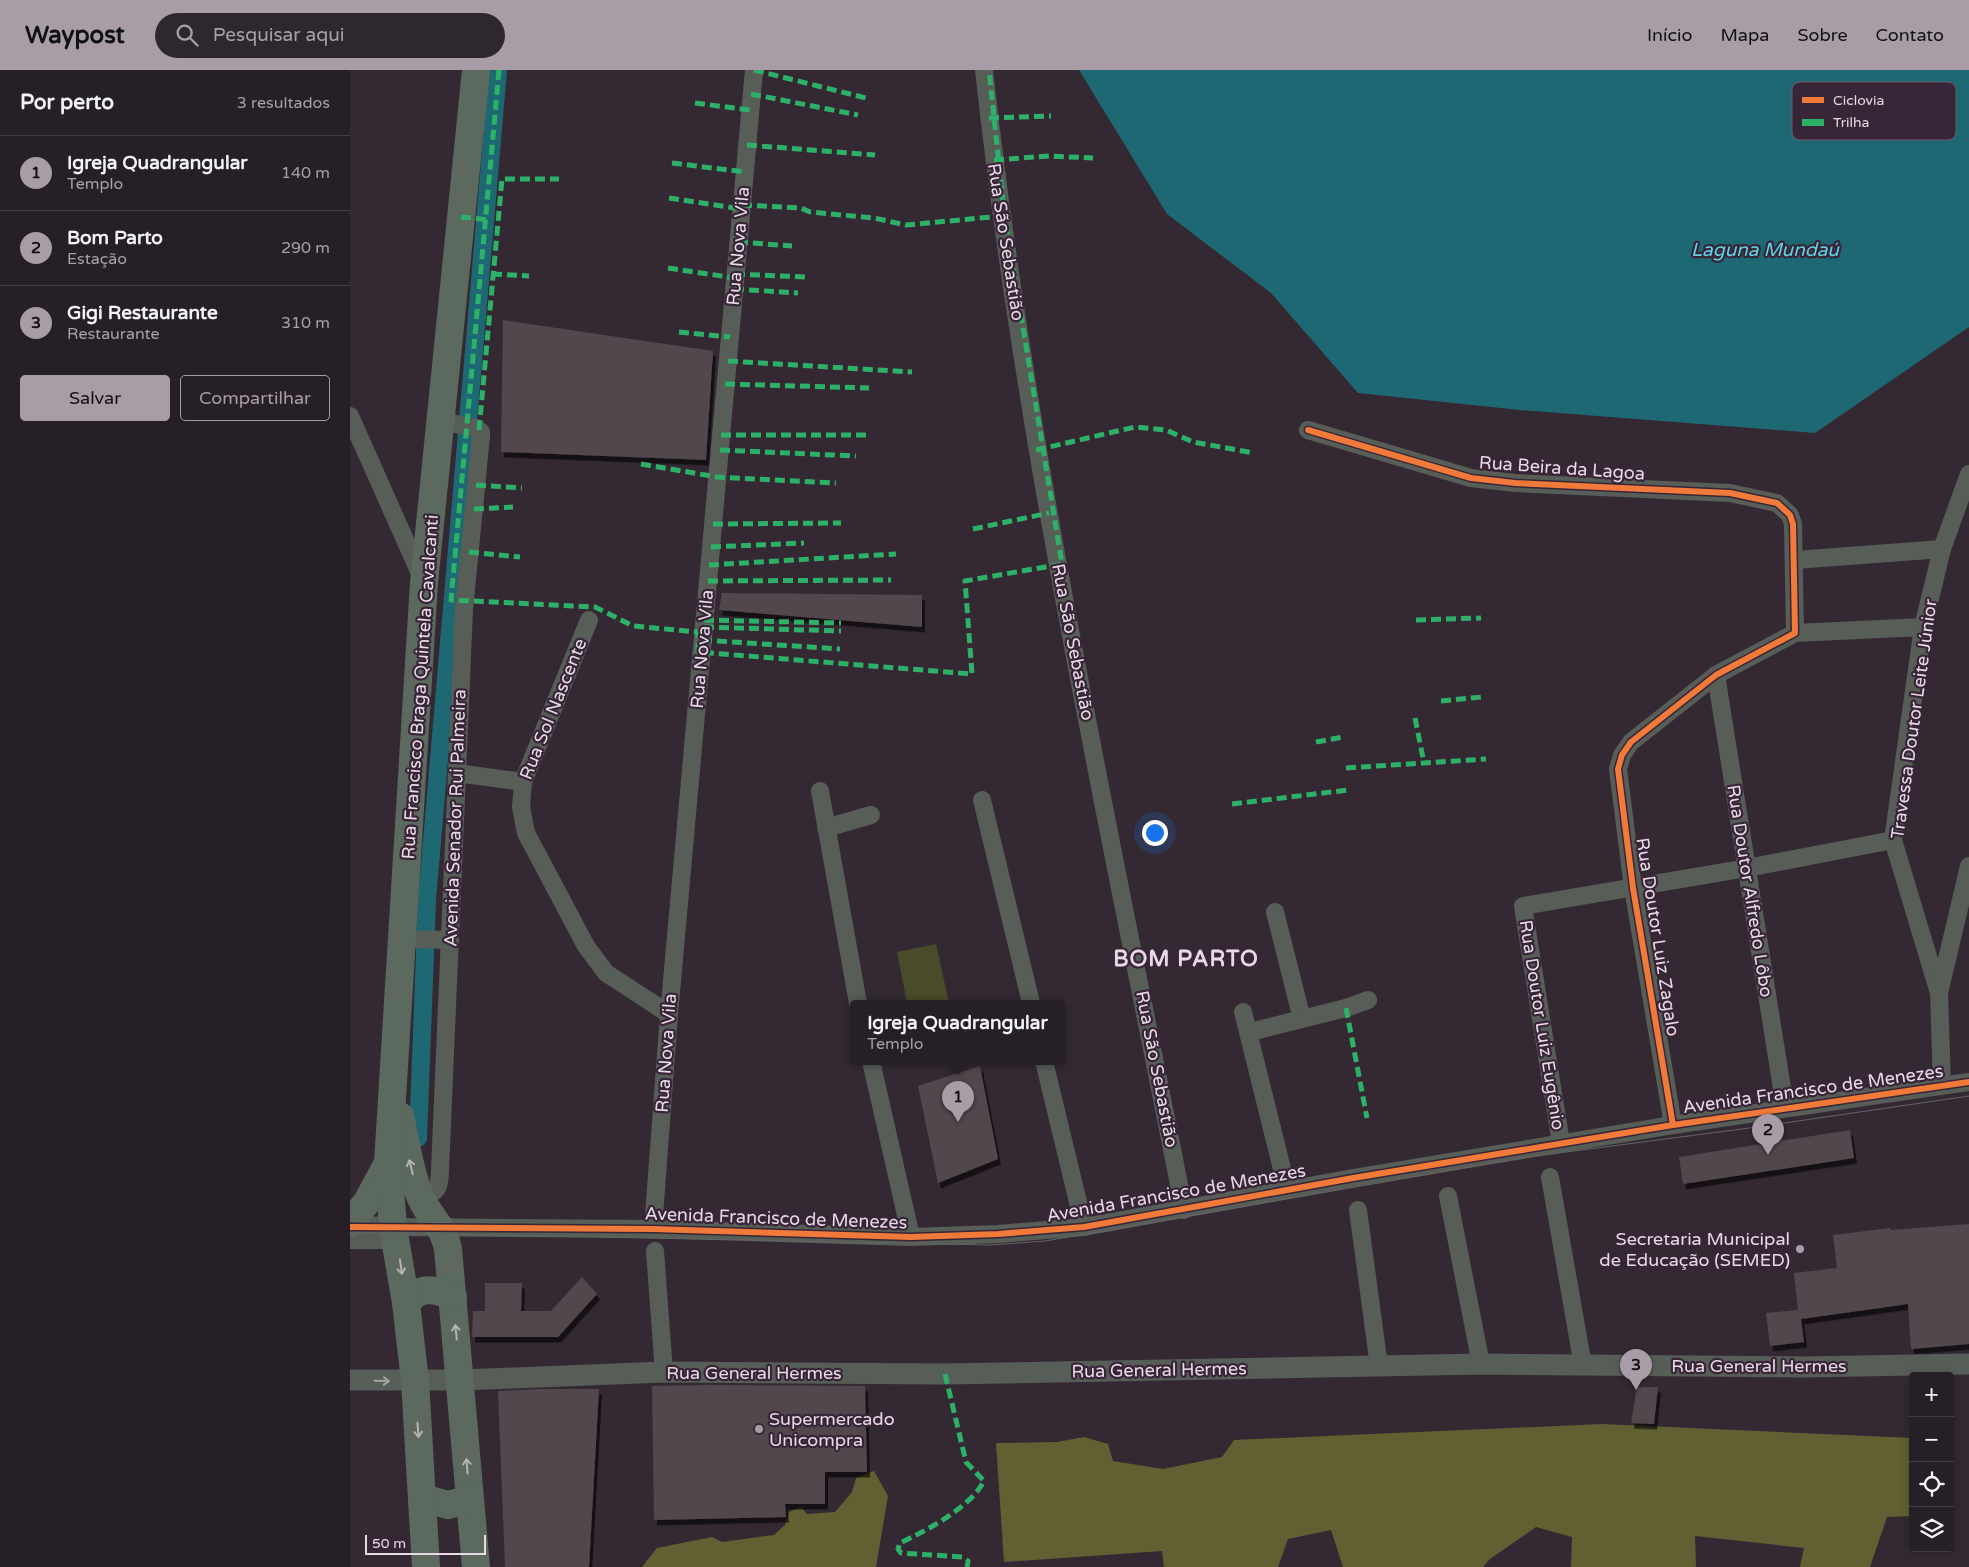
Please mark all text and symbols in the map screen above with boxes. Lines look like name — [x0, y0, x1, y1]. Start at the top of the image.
search box — [155, 13, 505, 58]
text: Waypost — [25, 21, 125, 50]
icon: search — [173, 21, 201, 49]
text: Pesquisar aqui — [213, 24, 344, 46]
text: Início — [1647, 24, 1692, 46]
text: Mapa — [1720, 24, 1769, 46]
text: Sobre — [1797, 24, 1848, 46]
text: Contato — [1876, 24, 1944, 46]
legend — [1792, 82, 1956, 140]
text: Por perto — [20, 90, 114, 115]
text: Ciclovia — [1833, 92, 1884, 109]
text: 3 resultados — [237, 93, 330, 113]
text: Trilha — [1833, 114, 1869, 131]
text: Igreja Quadrangular — [67, 152, 248, 174]
street label: Rua São Sebastião — [983, 162, 1029, 322]
text: 1 — [31, 163, 41, 183]
text: 140 m — [281, 163, 330, 183]
text: Templo — [67, 174, 123, 194]
street label: Rua Nova Vila — [722, 186, 754, 306]
text: Bom Parto — [67, 227, 163, 249]
text: 2 — [31, 238, 41, 258]
text: 290 m — [281, 238, 330, 258]
water label: Laguna Mundaú — [1691, 239, 1840, 261]
text: Estação — [67, 249, 127, 269]
text: Gigi Restaurante — [67, 302, 218, 324]
text: 3 — [31, 313, 41, 333]
text: 310 m — [281, 313, 330, 333]
text: Restaurante — [67, 324, 160, 344]
button: Salvar — [20, 375, 170, 421]
button: Compartilhar — [180, 375, 330, 421]
street label: Rua Beira da Lagoa — [1478, 451, 1646, 485]
street label: Rua Francisco Braga Quintela Cavalcanti — [397, 514, 443, 860]
street label: Rua São Sebastião — [1047, 562, 1099, 722]
street label: Rua Nova Vila — [686, 589, 718, 709]
street label: Travessa Doutor Leite Júnior — [1886, 598, 1942, 840]
street label: Rua Sol Nascente — [515, 635, 591, 783]
street label: Avenida Senador Rui Palmeira — [440, 689, 470, 947]
street label: Rua Doutor Alfredo Lôbo — [1722, 783, 1778, 999]
your location — [1142, 820, 1168, 846]
street label: Rua Doutor Luiz Zagalo — [1631, 836, 1685, 1038]
street label: Rua Doutor Luiz Eugênio — [1515, 918, 1569, 1132]
district label: BOM PARTO — [1113, 946, 1259, 972]
street label: Rua São Sebastião — [1131, 989, 1183, 1149]
street label: Rua Nova Vila — [651, 993, 681, 1113]
popup — [850, 1000, 1065, 1065]
text: Igreja Quadrangular — [867, 1012, 1048, 1034]
text: Templo — [867, 1034, 923, 1054]
street label: Avenida Francisco de Menezes — [1681, 1060, 1945, 1118]
pin: 1 — [942, 1081, 974, 1122]
pin: 2 — [1752, 1114, 1784, 1155]
street label: Avenida Francisco de Menezes — [1045, 1159, 1307, 1227]
one-way arrow — [406, 1160, 416, 1176]
street label: Avenida Francisco de Menezes — [644, 1202, 908, 1234]
place label: Secretaria Municipal de Educação (SEMED) — [1599, 1228, 1790, 1271]
marker: Secretaria Municipal de Educação (SEMED) — [1794, 1243, 1806, 1255]
one-way arrow — [396, 1259, 406, 1275]
one-way arrow — [451, 1324, 461, 1340]
pin: 3 — [1620, 1349, 1652, 1390]
street label: Rua General Hermes — [1671, 1355, 1847, 1377]
street label: Rua General Hermes — [1071, 1357, 1247, 1383]
street label: Rua General Hermes — [666, 1362, 842, 1384]
map controls — [1909, 1372, 1954, 1552]
button: + — [1909, 1372, 1954, 1417]
one-way arrow — [374, 1376, 390, 1385]
place label: Supermercado Unicompra — [769, 1408, 895, 1451]
button: − — [1909, 1417, 1954, 1462]
one-way arrow — [414, 1421, 423, 1437]
marker: Supermercado Unicompra — [753, 1423, 765, 1435]
one-way arrow — [463, 1458, 472, 1474]
button: locate — [1909, 1462, 1954, 1507]
button: layers — [1909, 1507, 1954, 1552]
scale bar — [365, 1532, 486, 1555]
text: 50 m — [372, 1535, 406, 1552]

